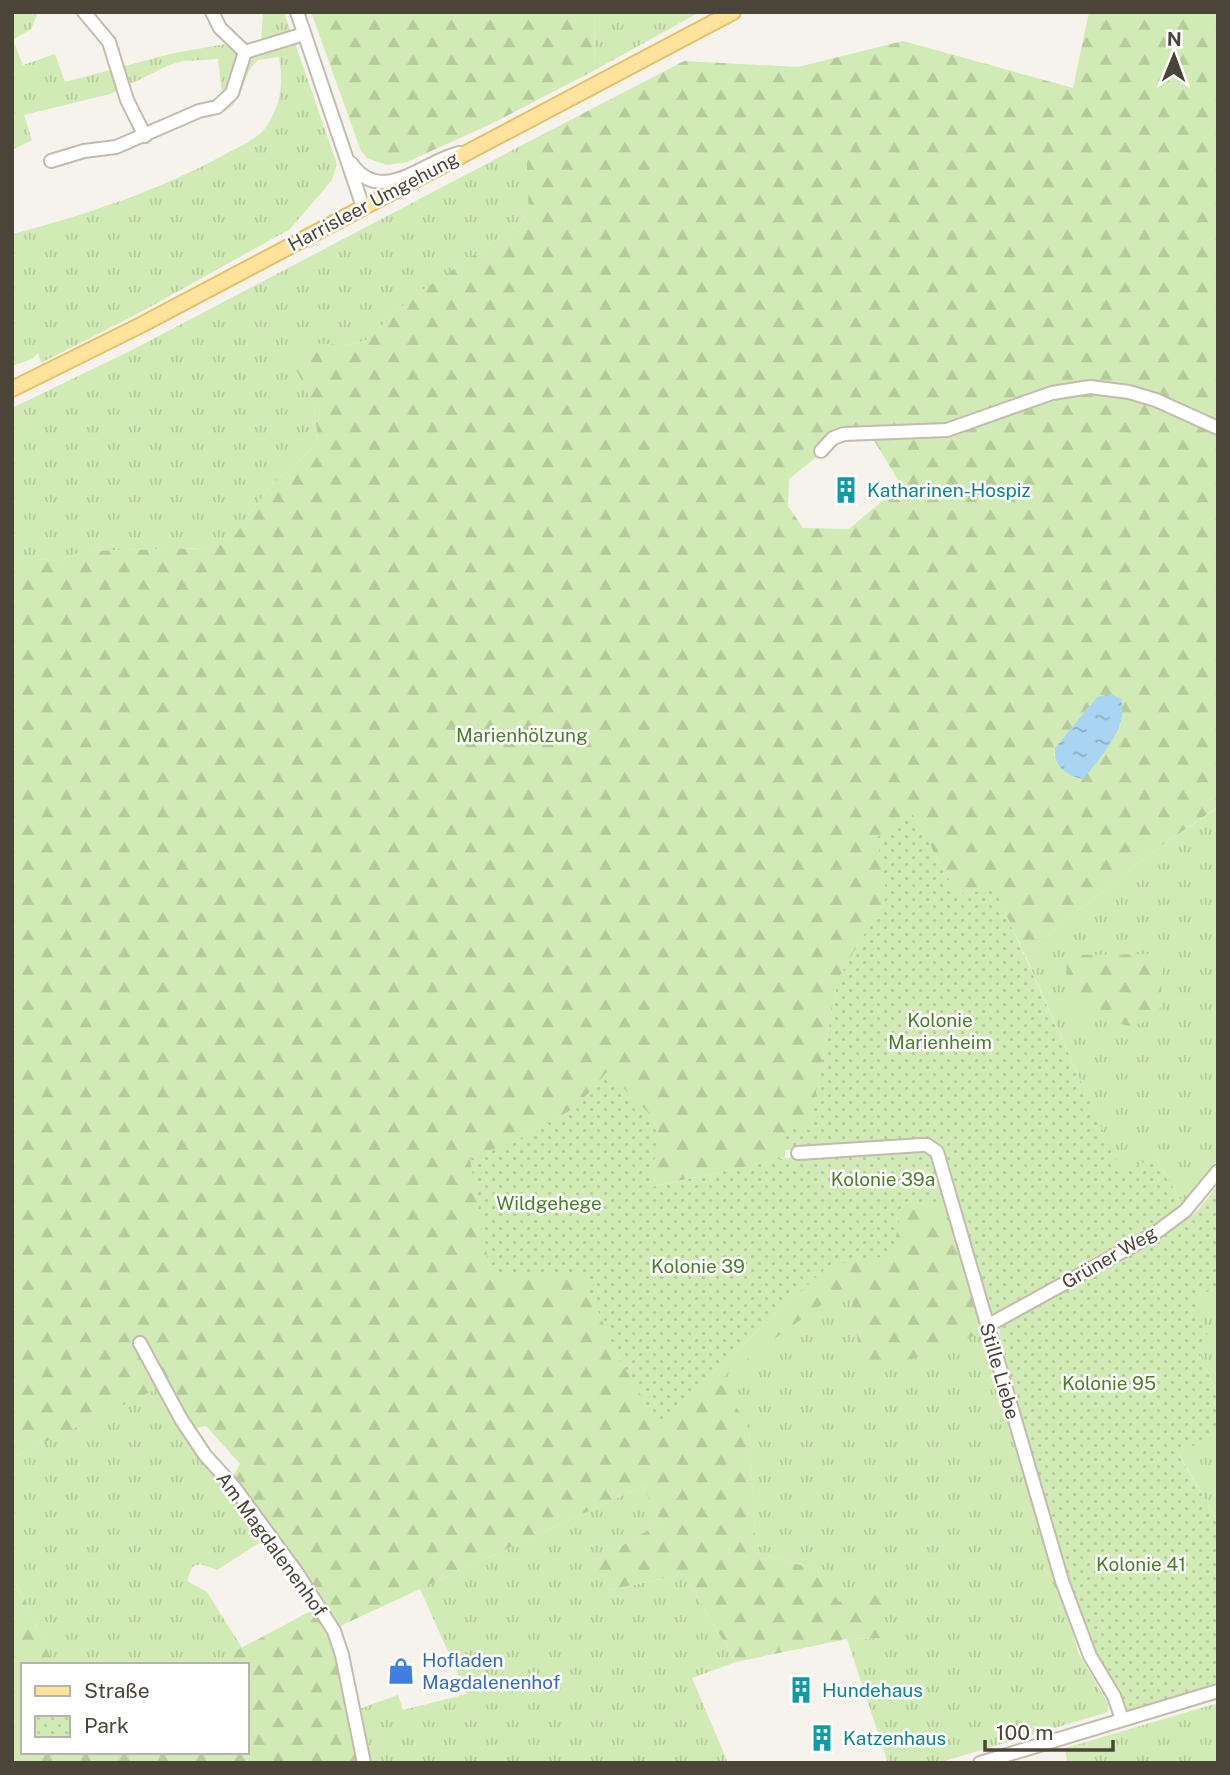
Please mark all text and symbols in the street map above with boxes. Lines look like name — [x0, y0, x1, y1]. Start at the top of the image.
north arrow — [1139, 21, 1209, 91]
text: N — [1167, 28, 1182, 50]
street label: Harrisleer Umgehung — [284, 147, 462, 255]
building icon: Katharinen-Hospiz — [831, 475, 861, 505]
place label: Katharinen-Hospiz — [867, 479, 1031, 501]
park label: Marienhölzung — [456, 724, 588, 746]
park label: Kolonie Marienheim — [888, 1009, 992, 1053]
park label: Kolonie 39a — [831, 1168, 935, 1190]
park label: Wildgehege — [496, 1192, 602, 1214]
street label: Grüner Weg — [1058, 1221, 1160, 1293]
park label: Kolonie 39 — [651, 1255, 745, 1277]
street label: Stille Liebe — [976, 1320, 1024, 1422]
park label: Kolonie 95 — [1062, 1372, 1156, 1394]
street label: Am Magdalenenhof — [212, 1468, 332, 1620]
park label: Kolonie 41 — [1096, 1553, 1186, 1575]
place label: Hofladen Magdalenenhof — [422, 1649, 560, 1693]
shop icon: Hofladen Magdalenenhof — [386, 1656, 416, 1686]
legend — [21, 1663, 248, 1754]
building icon: Hundehaus — [786, 1675, 816, 1705]
text: Straße — [84, 1678, 150, 1703]
place label: Hundehaus — [822, 1679, 923, 1701]
scale bar — [985, 1708, 1113, 1752]
text: Park — [84, 1713, 129, 1738]
text: 100 m — [996, 1720, 1053, 1745]
building icon: Katzenhaus — [807, 1723, 837, 1753]
place label: Katzenhaus — [843, 1727, 946, 1749]

